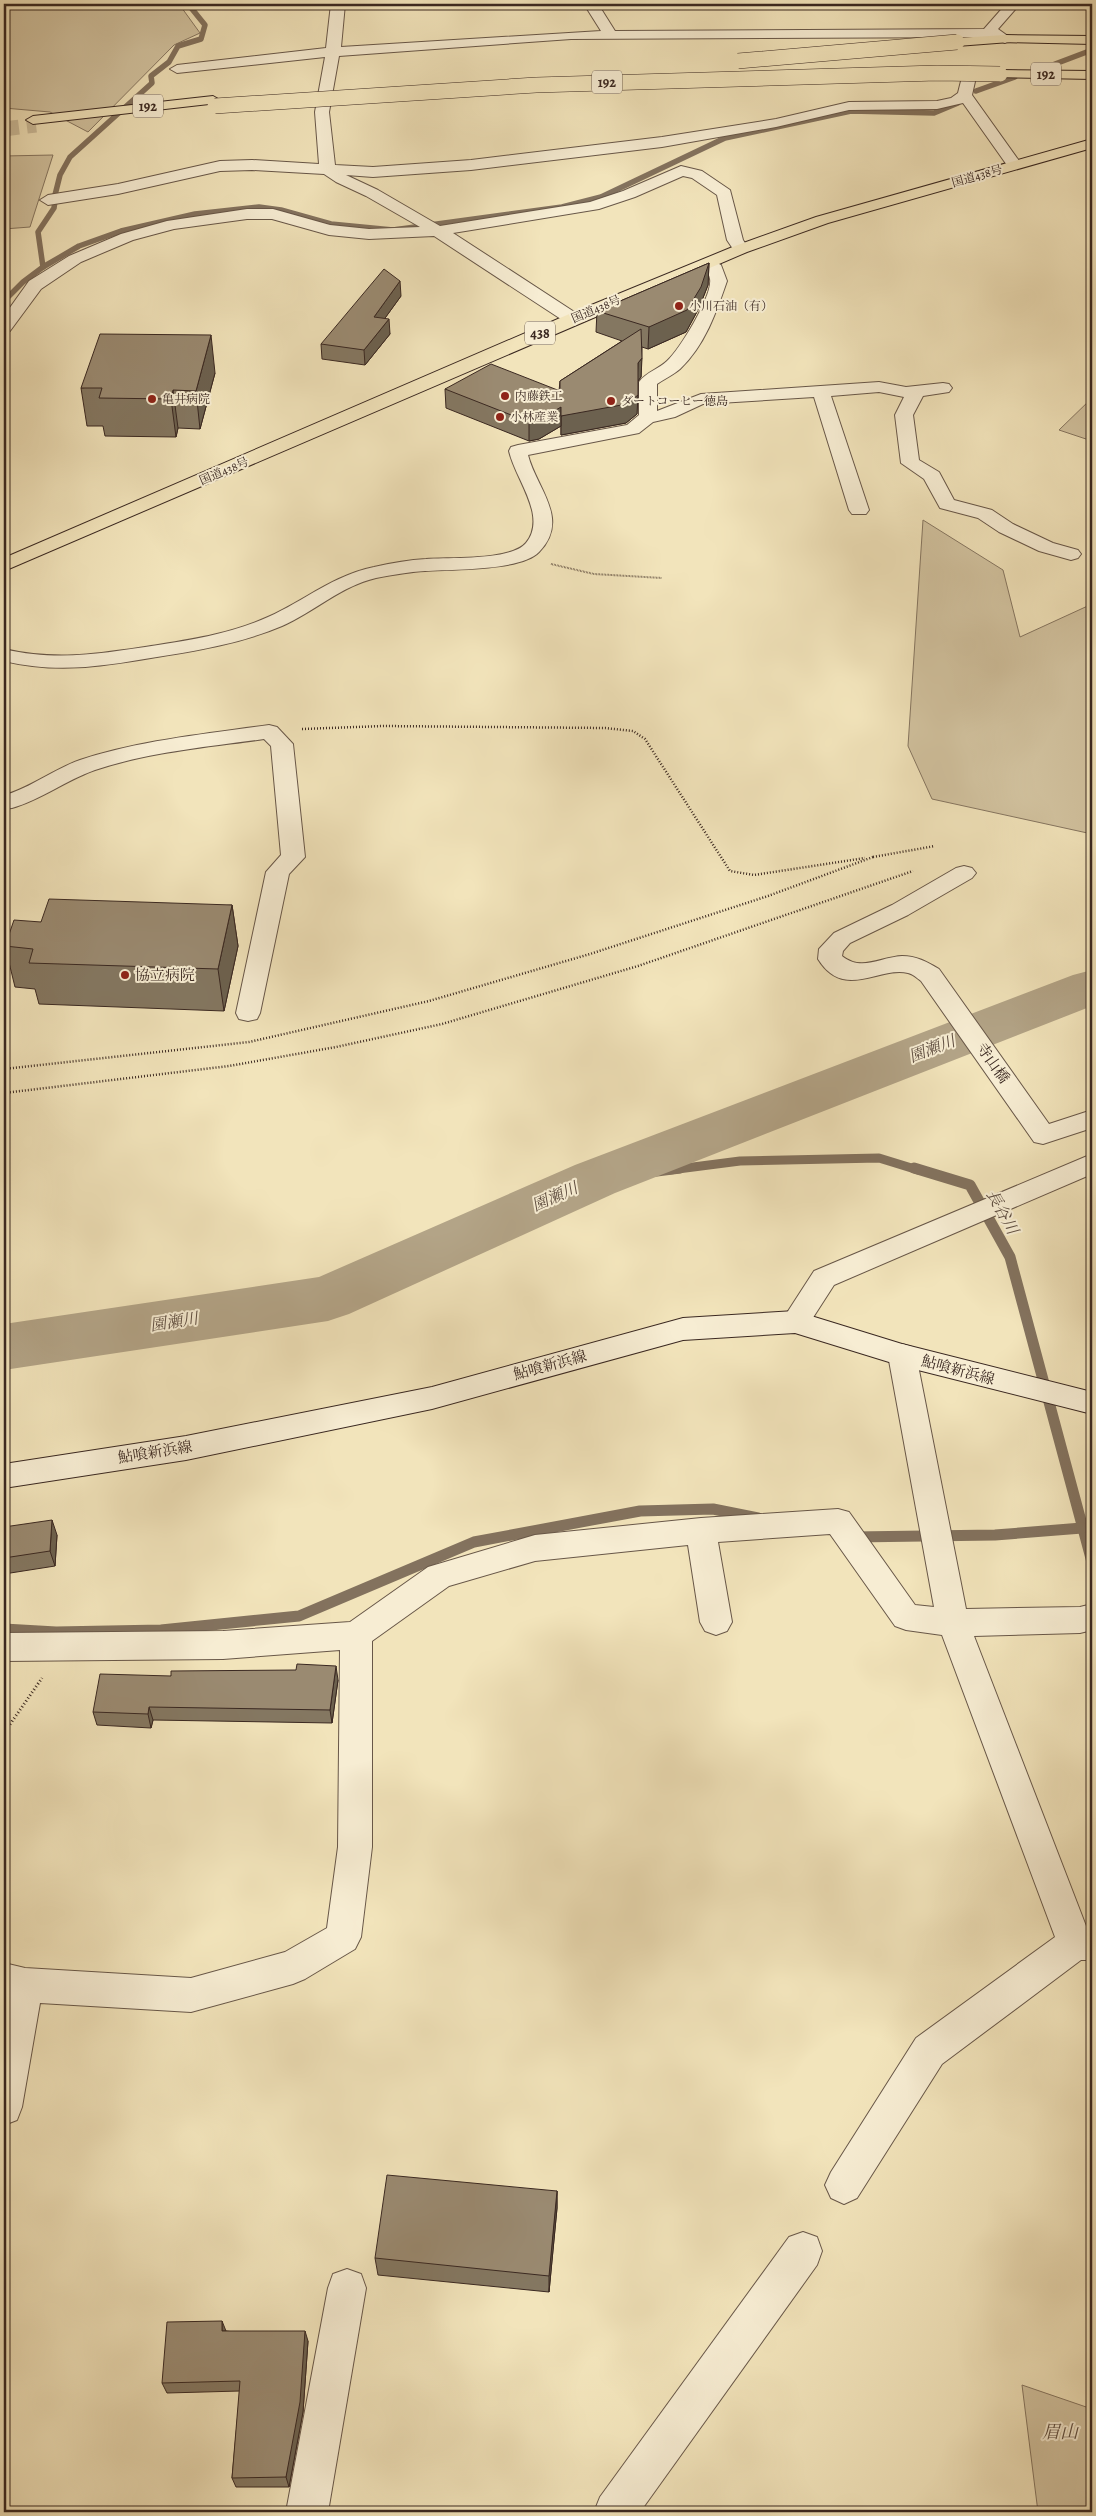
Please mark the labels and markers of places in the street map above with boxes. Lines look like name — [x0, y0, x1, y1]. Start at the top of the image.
place label: 小川石油（有） — [689, 298, 773, 314]
marker: 小川石油（有） — [673, 300, 685, 312]
place label: 内藤鉄工 — [515, 388, 563, 404]
marker: 内藤鉄工 — [499, 390, 511, 402]
place label: 亀井病院 — [162, 391, 210, 407]
marker: 亀井病院 — [146, 393, 158, 405]
place label: ダートコーヒー徳島 — [621, 393, 728, 409]
marker: ダートコーヒー徳島 — [605, 395, 617, 407]
place label: 小林産業 — [510, 409, 558, 425]
marker: 小林産業 — [494, 411, 506, 423]
place label: 協立病院 — [135, 965, 195, 985]
marker: 協立病院 — [119, 969, 131, 981]

